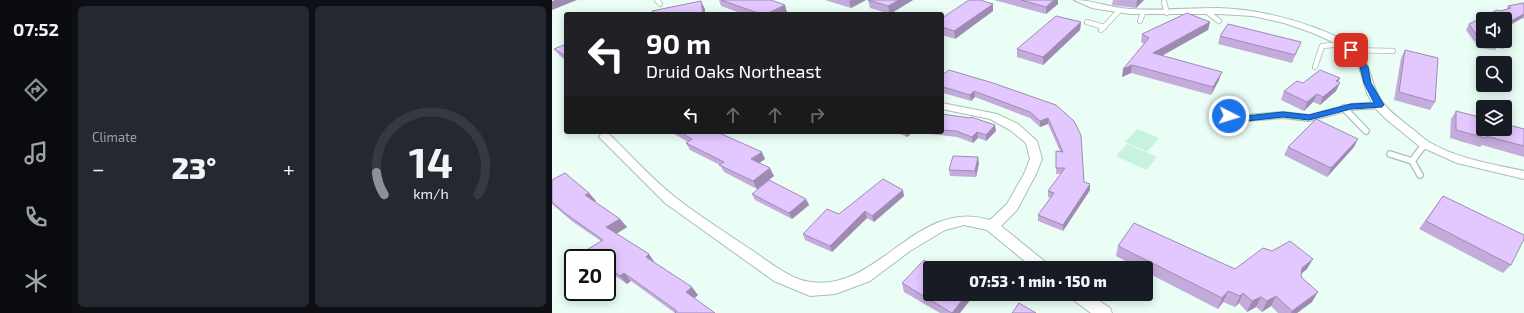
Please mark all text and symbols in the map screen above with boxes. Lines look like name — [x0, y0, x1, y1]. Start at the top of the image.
map controls — [1476, 12, 1512, 136]
button: sound — [1476, 12, 1512, 48]
text: 07:52 — [13, 18, 59, 40]
text: 90 m — [646, 26, 711, 60]
icon: left — [580, 28, 632, 80]
pin — [1334, 33, 1368, 67]
icon: arrive — [1340, 39, 1362, 61]
button: search — [1476, 56, 1512, 92]
text: Druid Oaks Northeast — [646, 60, 821, 82]
icon: directions — [22, 76, 50, 104]
position arrow — [1208, 95, 1250, 137]
button: layers — [1476, 100, 1512, 136]
icon: left — [680, 104, 702, 126]
icon: ahead — [722, 104, 744, 126]
icon: ahead — [764, 104, 786, 126]
icon: right — [806, 104, 828, 126]
text: Climate — [92, 129, 137, 145]
text: 14 — [408, 135, 453, 185]
icon: music — [22, 139, 50, 167]
text: 23° — [171, 149, 216, 185]
text: − — [92, 155, 105, 181]
text: + — [283, 155, 295, 181]
text: km/h — [413, 184, 448, 201]
icon: phone — [22, 203, 50, 231]
speed limit sign: 20 — [564, 249, 616, 301]
icon: climate — [22, 267, 50, 295]
text: 07:53 · 1 min · 150 m — [969, 272, 1107, 290]

